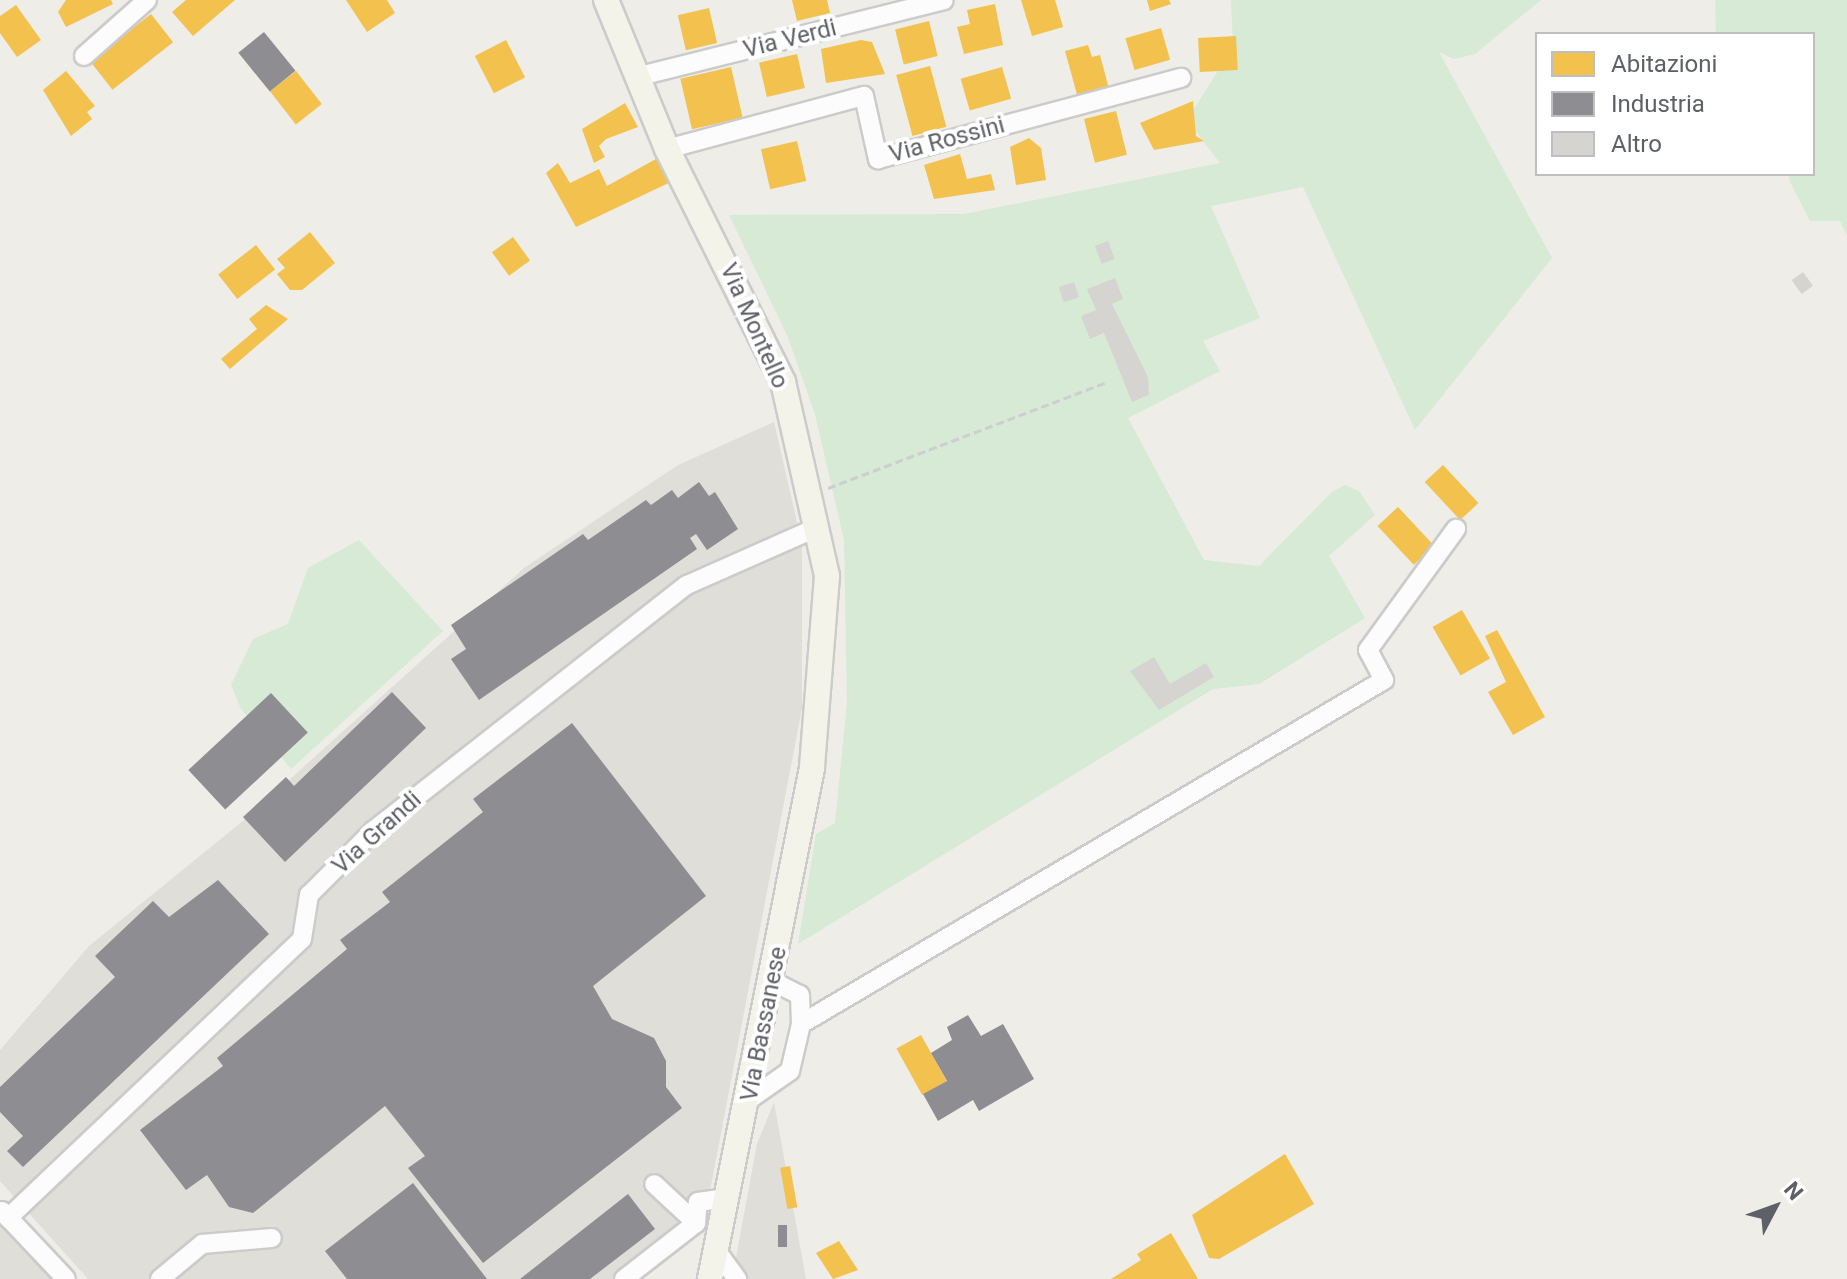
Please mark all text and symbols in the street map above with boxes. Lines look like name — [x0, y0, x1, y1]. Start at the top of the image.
street label: Via Verdi — [740, 14, 840, 64]
legend — [1535, 32, 1815, 176]
text: Abitazioni — [1611, 50, 1717, 78]
text: Industria — [1611, 90, 1705, 118]
street label: Via Rossini — [886, 111, 1008, 169]
text: Altro — [1611, 130, 1662, 158]
street label: Via Montello — [714, 259, 794, 393]
street label: Via Grandi — [327, 786, 427, 880]
street label: Via Bassanese — [735, 944, 793, 1104]
north arrow — [1735, 1167, 1815, 1247]
text: N — [1779, 1177, 1808, 1205]

